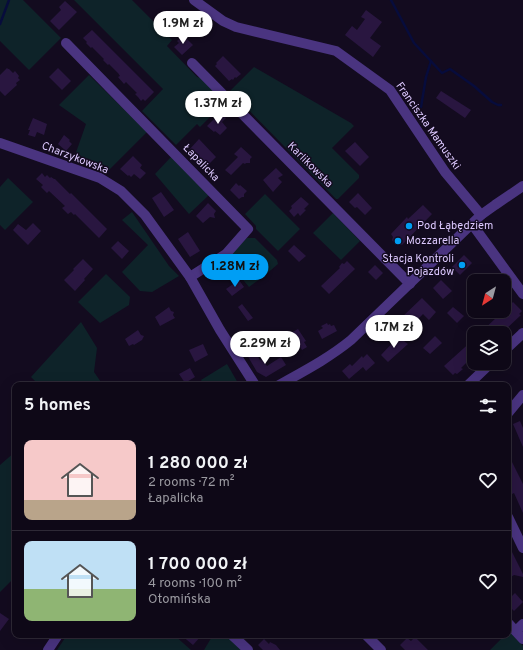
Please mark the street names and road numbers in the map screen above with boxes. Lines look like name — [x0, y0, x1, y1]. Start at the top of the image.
street label: Franciszka Mamuszki — [393, 79, 463, 173]
street label: Charzykowska — [40, 139, 111, 177]
street label: Karlikowska — [284, 139, 336, 191]
street label: Łapalicka — [180, 141, 222, 185]

